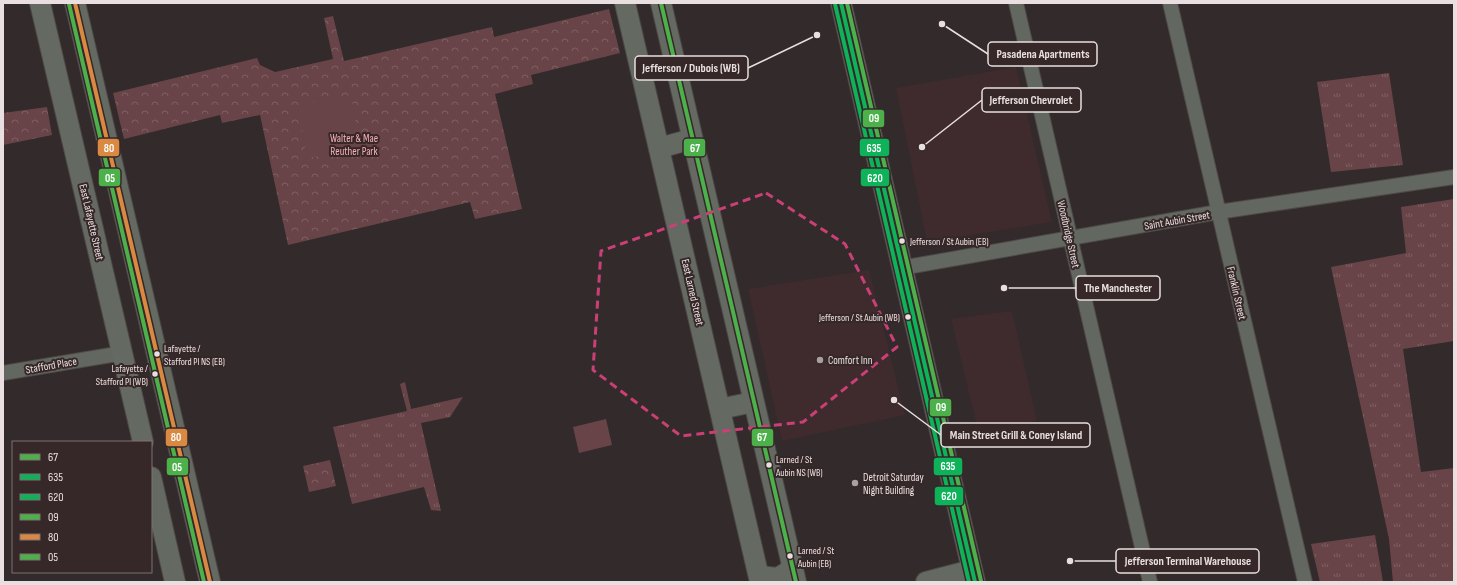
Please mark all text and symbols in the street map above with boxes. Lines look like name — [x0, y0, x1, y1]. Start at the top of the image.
callout: Pasadena Apartments — [988, 42, 1097, 66]
text: Pasadena Apartments — [996, 47, 1090, 62]
callout: Jefferson / Dubois (WB) — [635, 56, 748, 80]
text: Jefferson / Dubois (WB) — [641, 61, 740, 76]
callout: Jefferson Chevrolet — [982, 88, 1081, 112]
text: Jefferson Chevrolet — [989, 93, 1072, 108]
line badge: 09 — [862, 109, 885, 128]
text: 09 — [869, 112, 879, 125]
park label: Walter & Mae Reuther Park — [330, 132, 379, 158]
line badge: 80 — [97, 138, 120, 157]
line badge: 67 — [683, 138, 706, 157]
line badge: 635 — [859, 138, 890, 157]
text: 80 — [104, 142, 114, 155]
text: 67 — [690, 142, 700, 155]
text: 635 — [867, 142, 882, 155]
line badge: 05 — [98, 168, 121, 187]
line badge: 620 — [860, 168, 890, 187]
text: 05 — [105, 172, 115, 185]
text: 620 — [867, 172, 883, 185]
street label: East Lafayette Street — [76, 183, 107, 262]
street label: Woodbridge Street — [1054, 199, 1083, 270]
street label: Saint Aubin Street — [1143, 208, 1212, 233]
marker: Jefferson / St Aubin (EB) — [897, 236, 907, 246]
place label: Jefferson / St Aubin (EB) — [909, 236, 989, 248]
street label: East Larned Street — [679, 258, 707, 327]
street label: Franklin Street — [1224, 265, 1249, 322]
callout: The Manchester — [1076, 276, 1160, 300]
text: The Manchester — [1084, 281, 1152, 296]
place label: Jefferson / St Aubin (WB) — [818, 312, 900, 324]
marker: Jefferson / St Aubin (WB) — [903, 312, 913, 322]
place label: Lafayette / Stafford Pl NS (EB) — [164, 343, 225, 368]
marker: Lafayette / Stafford Pl NS (EB) — [152, 349, 162, 359]
place label: Comfort Inn — [828, 354, 873, 367]
street label: Stafford Place — [24, 355, 78, 376]
marker: Comfort Inn — [815, 355, 825, 365]
place label: Lafayette / Stafford Pl (WB) — [96, 363, 148, 388]
marker: Lafayette / Stafford Pl (WB) — [150, 369, 160, 379]
line badge: 09 — [929, 398, 952, 417]
text: 09 — [936, 401, 946, 414]
callout: Main Street Grill & Coney Island — [941, 423, 1090, 447]
line badge: 80 — [165, 428, 188, 447]
line badge: 67 — [751, 428, 774, 447]
text: Main Street Grill & Coney Island — [950, 428, 1082, 443]
text: 80 — [171, 431, 181, 444]
text: 67 — [757, 431, 767, 444]
legend — [12, 441, 152, 573]
text: 67 — [48, 450, 58, 465]
place label: Larned / St Aubin NS (WB) — [775, 454, 823, 479]
line badge: 05 — [166, 457, 189, 476]
line badge: 635 — [933, 457, 963, 476]
marker: Larned / St Aubin NS (WB) — [764, 460, 774, 470]
text: 635 — [941, 460, 956, 473]
text: 05 — [172, 461, 182, 474]
text: 635 — [48, 470, 63, 485]
place label: Detroit Saturday Night Building — [863, 471, 924, 497]
marker: Detroit Saturday Night Building — [850, 478, 860, 488]
line badge: 620 — [934, 486, 964, 506]
text: 620 — [48, 490, 64, 505]
text: 620 — [941, 490, 957, 503]
text: 09 — [48, 510, 59, 525]
text: 80 — [48, 530, 59, 545]
place label: Larned / St Aubin (EB) — [797, 545, 834, 570]
callout: Jefferson Terminal Warehouse — [1116, 549, 1259, 573]
text: 05 — [48, 550, 58, 565]
marker: Larned / St Aubin (EB) — [785, 551, 795, 561]
text: Jefferson Terminal Warehouse — [1124, 554, 1251, 569]

